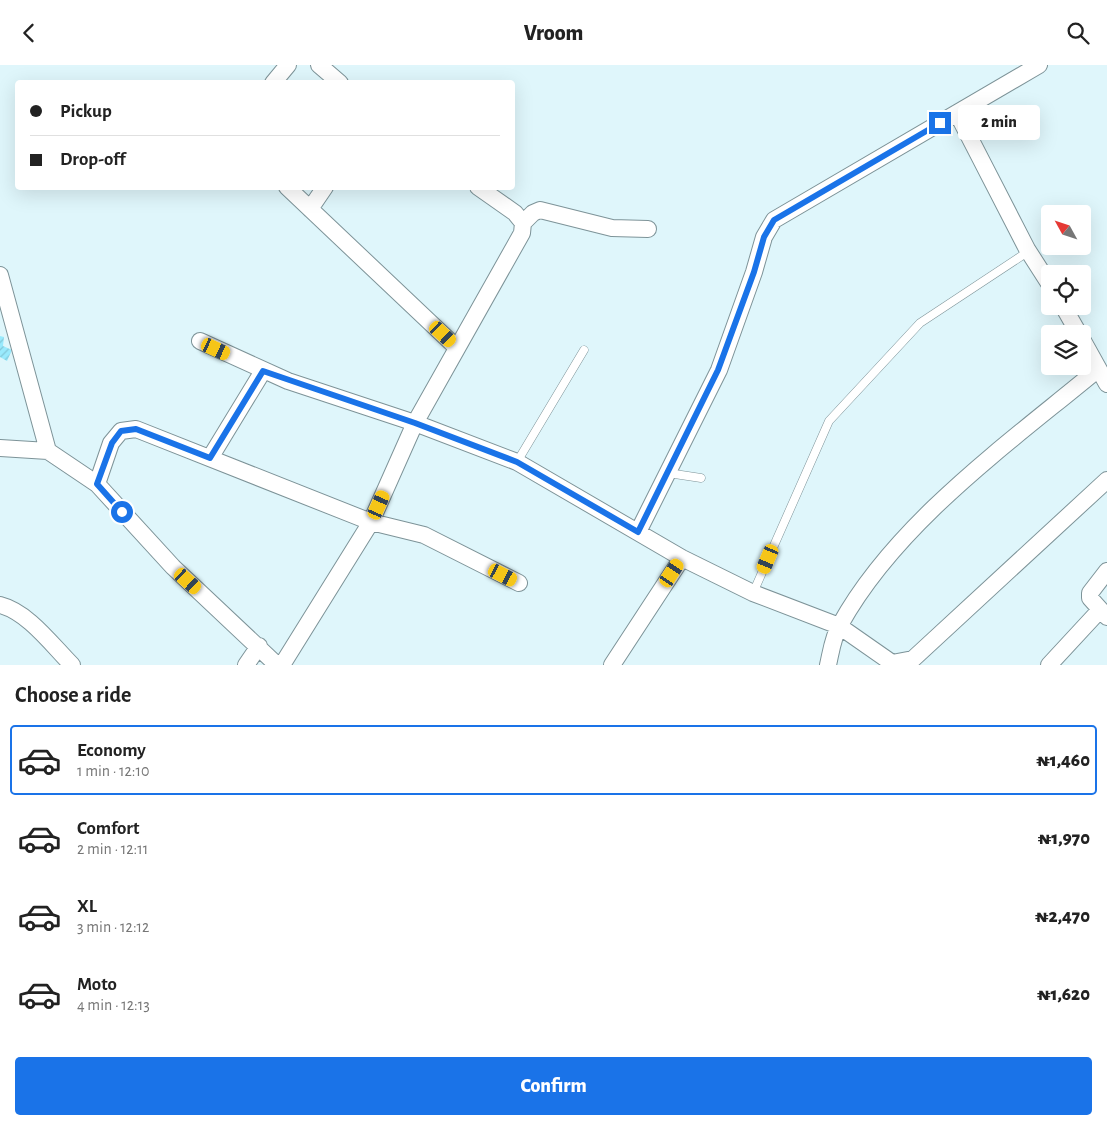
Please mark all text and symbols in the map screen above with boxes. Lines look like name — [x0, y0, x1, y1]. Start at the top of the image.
icon: back — [15, 19, 43, 47]
icon: search — [1064, 19, 1092, 47]
text: Vroom — [524, 22, 583, 44]
text: Pickup — [60, 102, 112, 121]
callout: 2 min — [958, 105, 1040, 141]
route end — [929, 112, 951, 134]
text: 2 min — [981, 114, 1017, 130]
text: Drop-off — [60, 150, 125, 169]
north arrow — [1041, 205, 1091, 255]
map controls — [1041, 205, 1091, 375]
button: locate — [1041, 265, 1091, 315]
car — [426, 318, 459, 350]
button: layers — [1041, 325, 1091, 375]
car — [199, 336, 232, 362]
car — [366, 488, 391, 522]
route start — [111, 501, 133, 523]
car — [755, 542, 780, 576]
car — [657, 556, 686, 590]
car — [486, 562, 519, 588]
car — [171, 565, 204, 597]
text: Choose a ride — [15, 684, 131, 706]
icon: car — [17, 738, 62, 783]
text: Economy — [77, 741, 146, 760]
text: ₦1,460 — [1036, 751, 1090, 770]
text: 1 min · 12:10 — [77, 763, 149, 779]
icon: car — [17, 816, 62, 861]
text: Comfort — [77, 819, 139, 838]
text: ₦1,970 — [1038, 829, 1090, 848]
text: 2 min · 12:11 — [77, 841, 148, 857]
icon: car — [17, 894, 62, 939]
text: XL — [77, 897, 97, 916]
text: ₦2,470 — [1035, 907, 1090, 926]
text: 3 min · 12:12 — [77, 919, 149, 935]
icon: car — [17, 972, 62, 1017]
text: Moto — [77, 975, 117, 994]
text: ₦1,620 — [1037, 985, 1090, 1004]
text: 4 min · 12:13 — [77, 997, 150, 1013]
button: Confirm — [15, 1057, 1092, 1115]

